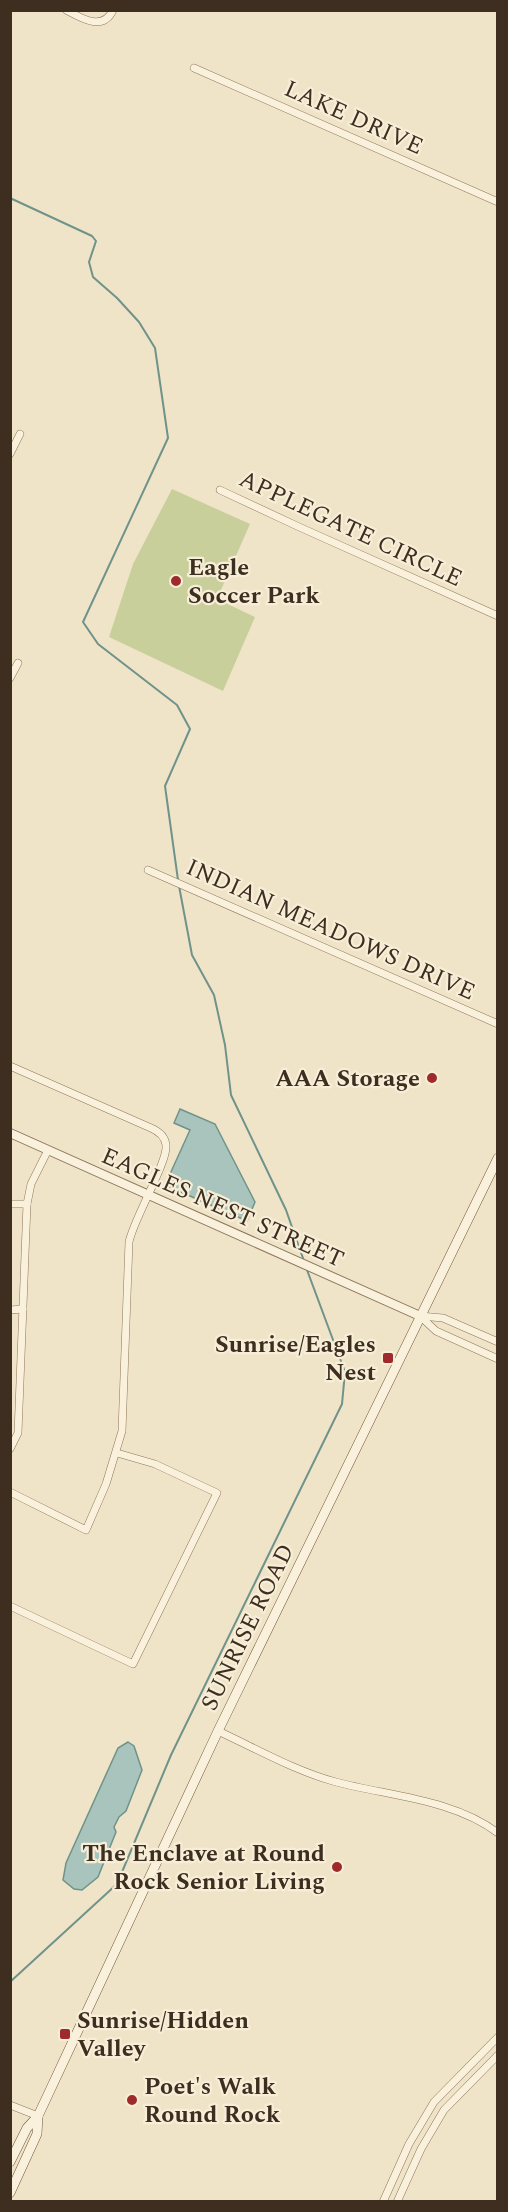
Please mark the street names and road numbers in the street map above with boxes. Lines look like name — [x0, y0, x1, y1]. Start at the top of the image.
street label: LAKE DRIVE — [278, 71, 429, 165]
street label: APPLEGATE CIRCLE — [233, 461, 468, 597]
street label: INDIAN MEADOWS DRIVE — [180, 850, 481, 1010]
street label: EAGLES NEST STREET — [95, 1138, 350, 1278]
street label: SUNRISE ROAD — [192, 1538, 304, 1717]

